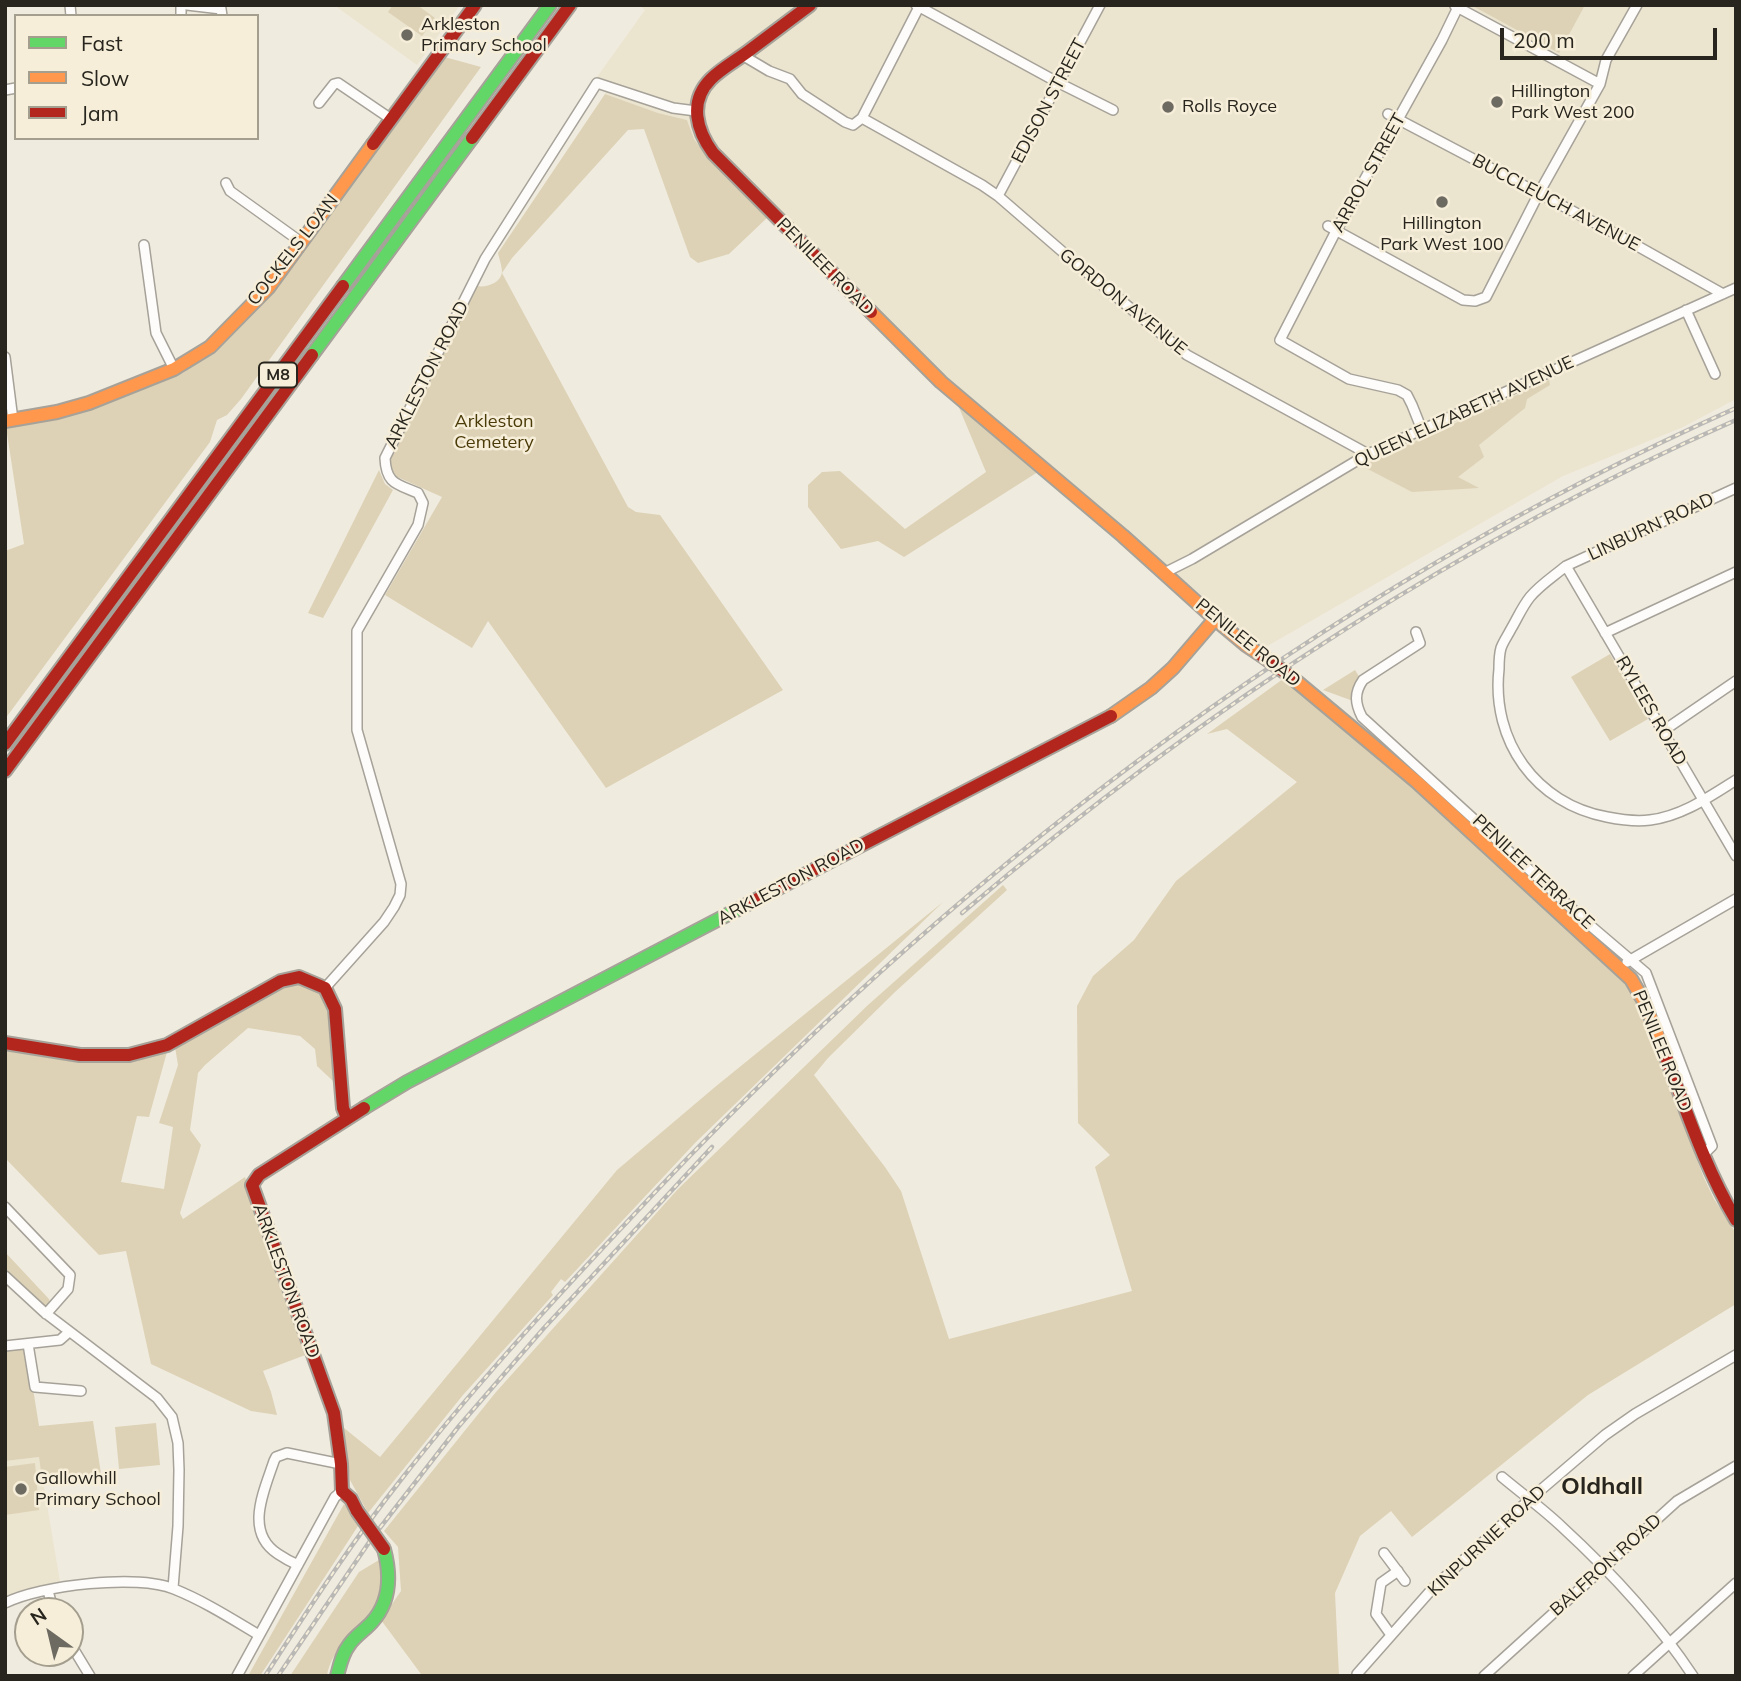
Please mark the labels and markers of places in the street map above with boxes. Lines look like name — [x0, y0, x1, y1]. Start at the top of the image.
place label: Arkleston Primary School — [421, 14, 547, 56]
marker: Arkleston Primary School — [399, 27, 415, 43]
place label: Hillington Park West 200 — [1511, 81, 1635, 124]
marker: Hillington Park West 200 — [1489, 94, 1505, 110]
place label: Rolls Royce — [1182, 96, 1277, 118]
marker: Rolls Royce — [1160, 99, 1176, 115]
marker: Hillington Park West 100 — [1434, 194, 1450, 210]
place label: Hillington Park West 100 — [1380, 213, 1504, 256]
place label: Gallowhill Primary School — [35, 1468, 161, 1510]
marker: Gallowhill Primary School — [13, 1481, 29, 1497]

